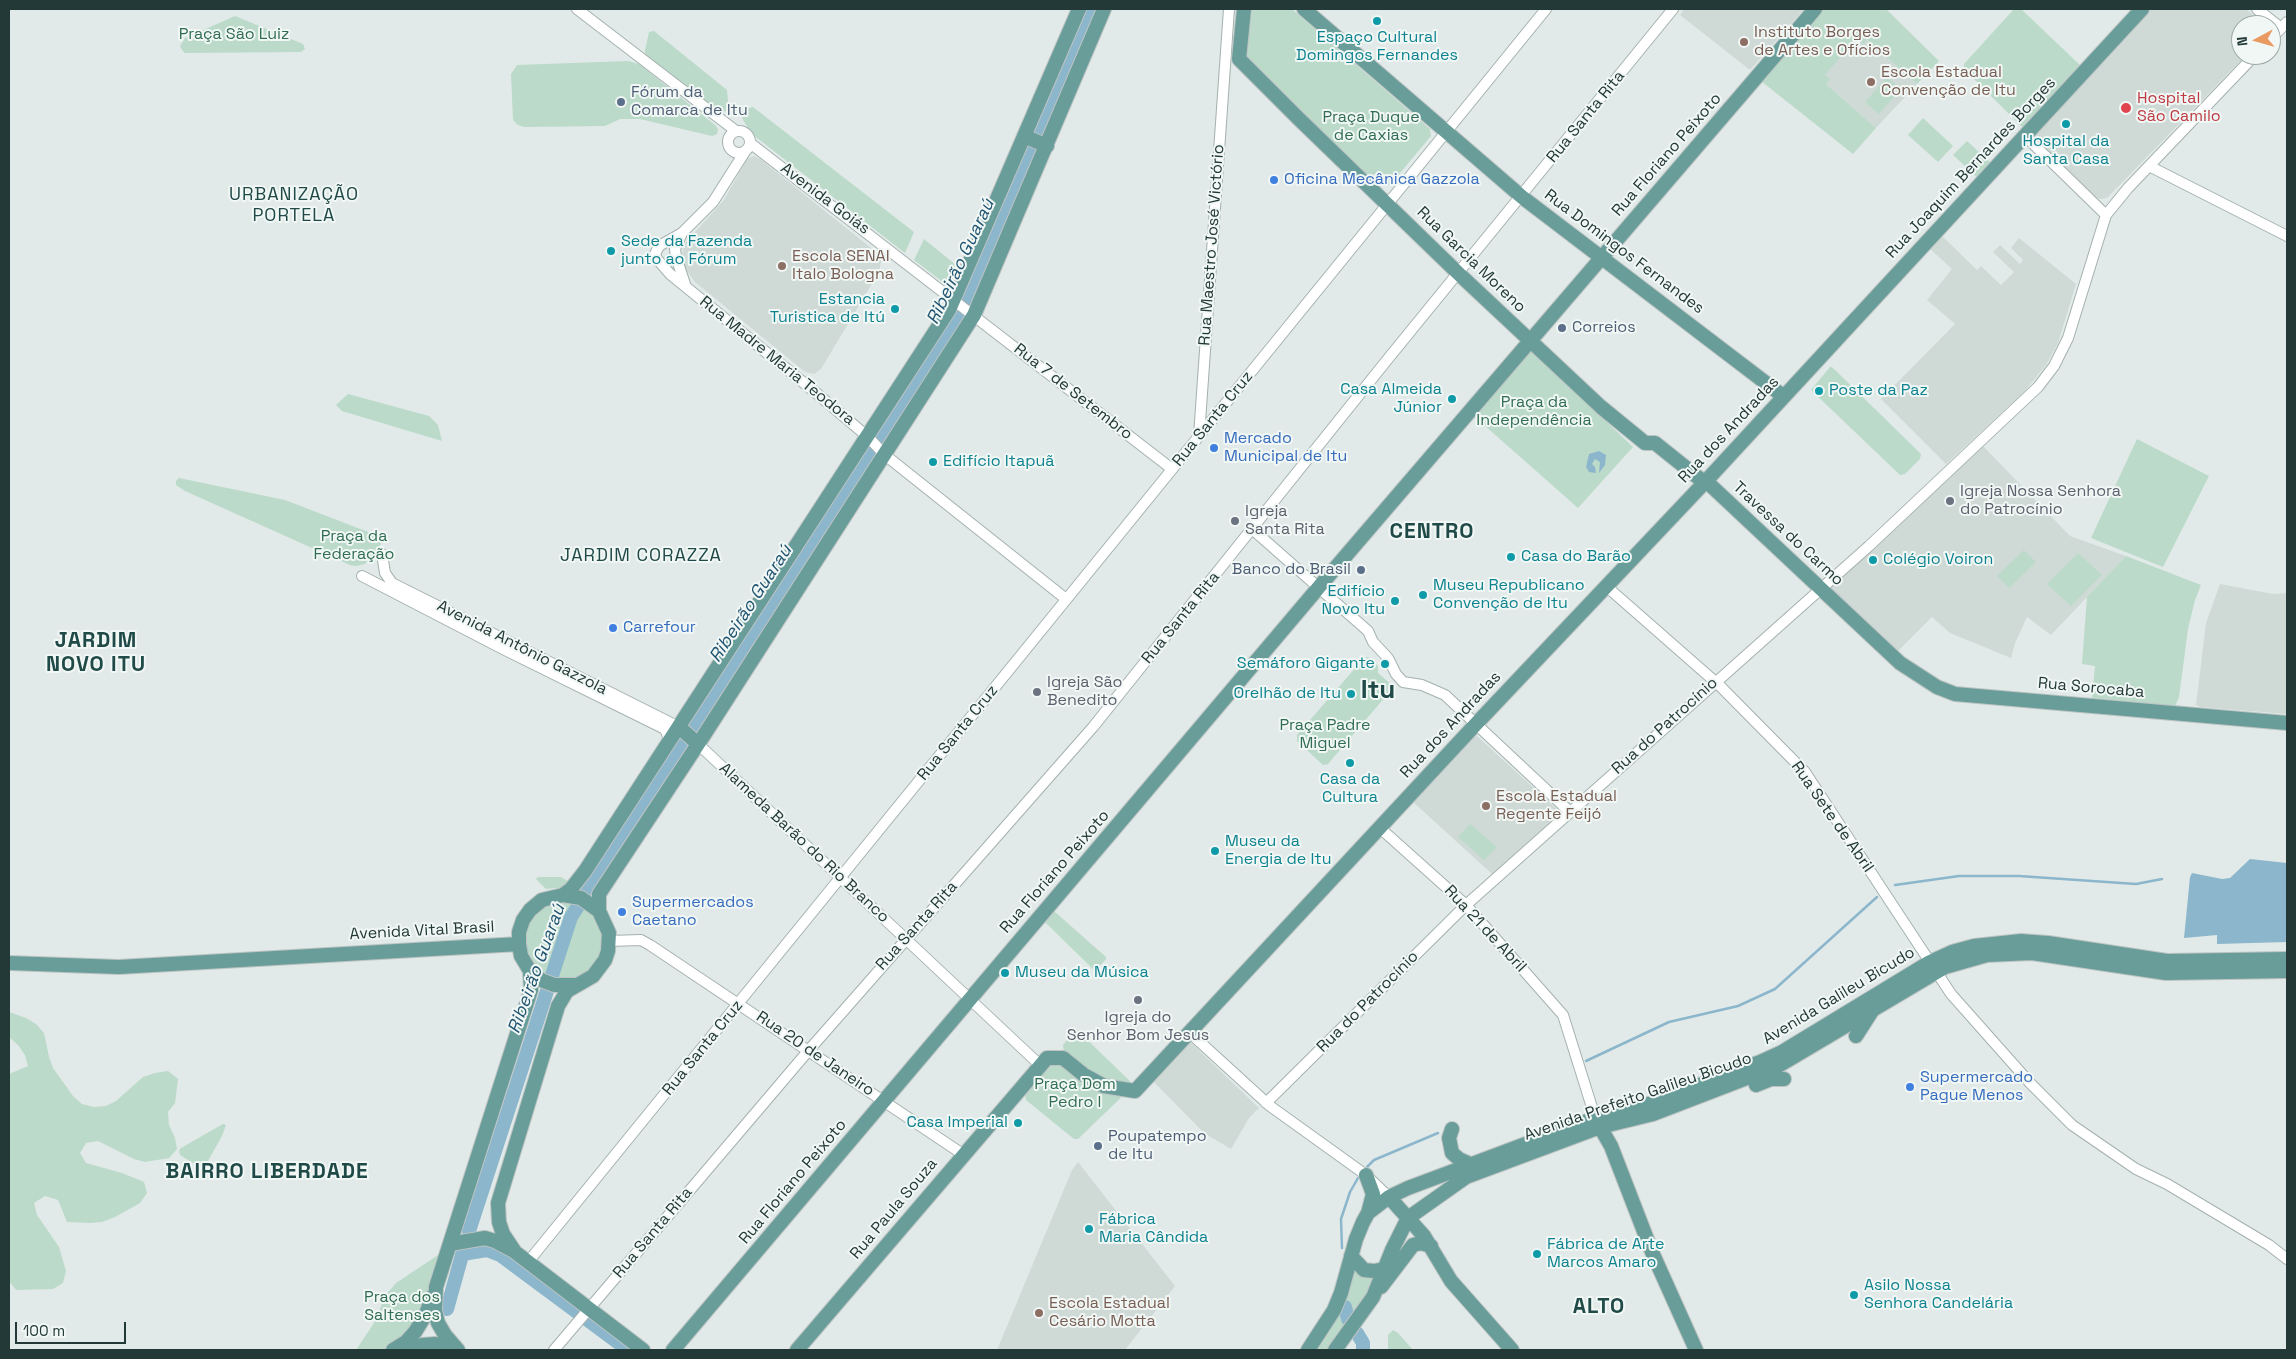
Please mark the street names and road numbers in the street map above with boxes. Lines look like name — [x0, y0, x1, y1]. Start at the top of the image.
street label: Rua Santa Rita — [1543, 67, 1629, 167]
street label: Rua Joaquim Bernardes Borges — [1882, 73, 2060, 263]
street label: Rua Floriano Peixoto — [1608, 90, 1726, 220]
street label: Rua Maestro José Victório — [1195, 144, 1229, 346]
street label: Avenida Goiás — [777, 159, 873, 239]
street label: Rua Domingos Fernandes — [1540, 186, 1708, 318]
street label: Rua Garcia Moreno — [1412, 203, 1530, 317]
street label: Rua Madre Maria Teodora — [695, 292, 859, 430]
street label: Rua 7 de Setembro — [1010, 340, 1136, 444]
street label: Rua Santa Cruz — [1169, 368, 1257, 470]
street label: Rua dos Andradas — [1675, 373, 1783, 487]
street label: Travessa do Carmo — [1729, 478, 1847, 590]
street label: Rua Santa Rita — [1138, 568, 1224, 668]
street label: Avenida Antônio Gazzola — [434, 597, 610, 699]
street label: Rua dos Andradas — [1397, 668, 1505, 782]
street label: Rua do Patrocínio — [1608, 673, 1722, 779]
street label: Rua Sorocaba — [2037, 674, 2145, 702]
street label: Rua Santa Cruz — [914, 682, 1002, 784]
street label: Rua Sete de Abril — [1787, 758, 1877, 876]
street label: Alameda Barão do Rio Branco — [715, 759, 893, 927]
street label: Rua Floriano Peixoto — [996, 807, 1114, 937]
street label: Rua Santa Rita — [872, 878, 962, 974]
street label: Rua 21 de Abril — [1440, 882, 1530, 976]
street label: Avenida Vital Brasil — [349, 918, 495, 944]
street label: Avenida Galileu Bicudo — [1760, 943, 1918, 1049]
street label: Rua do Patrocínio — [1313, 947, 1423, 1057]
street label: Rua Santa Cruz — [659, 997, 747, 1099]
street label: Rua 20 de Janeiro — [752, 1007, 878, 1101]
street label: Avenida Prefeito Galileu Bicudo — [1522, 1049, 1754, 1145]
street label: Rua Floriano Peixoto — [735, 1116, 851, 1248]
street label: Rua Paula Souza — [846, 1155, 942, 1263]
street label: Rua Santa Rita — [609, 1184, 697, 1282]

